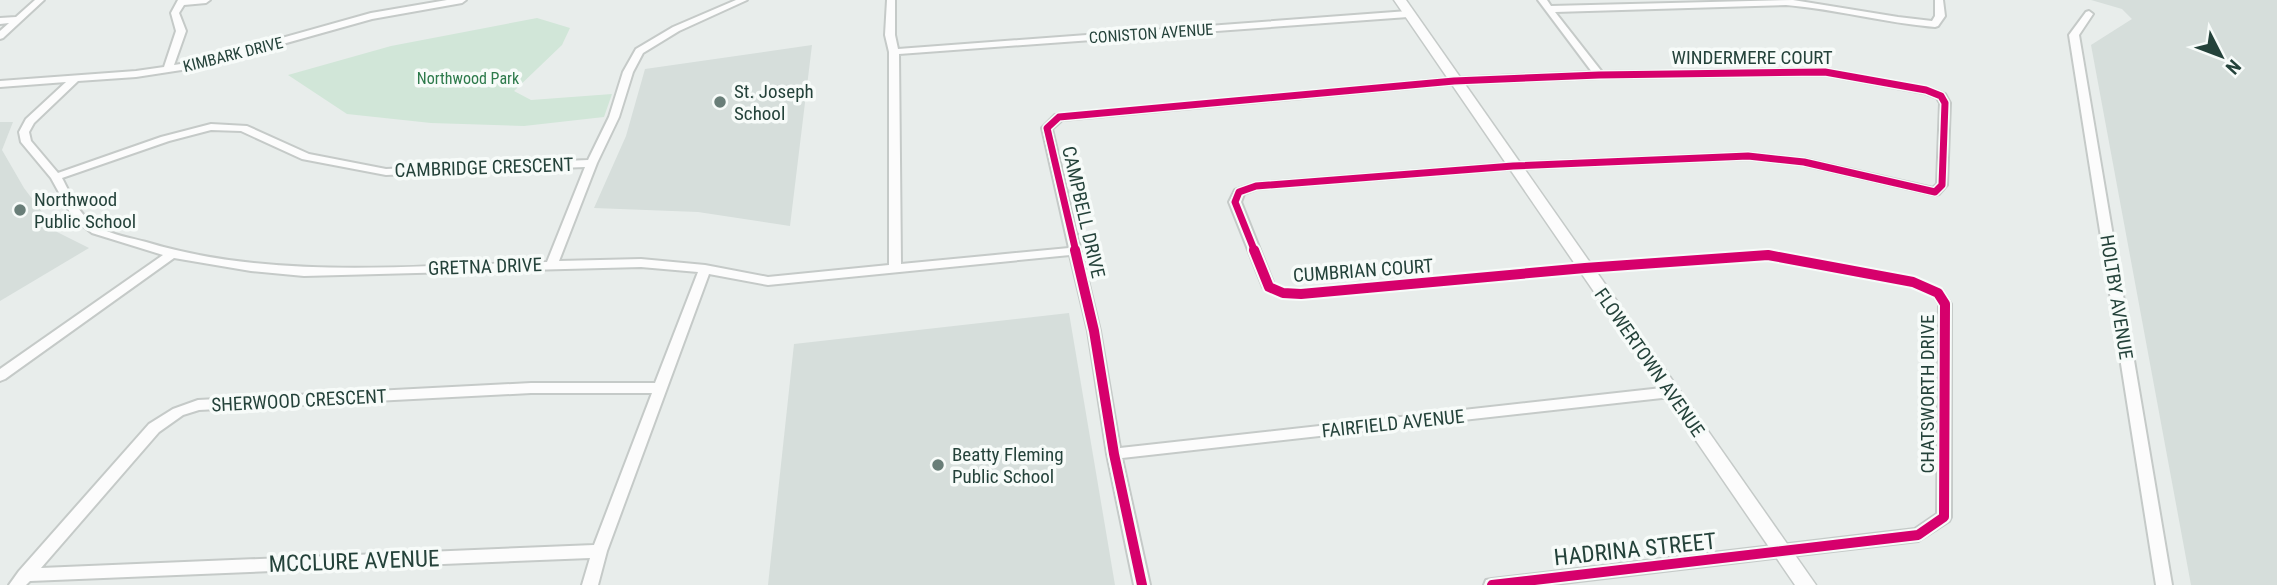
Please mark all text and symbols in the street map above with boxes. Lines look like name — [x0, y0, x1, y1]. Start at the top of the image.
street label: CONISTON AVENUE — [1088, 20, 1214, 47]
north arrow — [2186, 21, 2256, 91]
street label: KIMBARK DRIVE — [181, 33, 285, 76]
street label: WINDERMERE COURT — [1671, 46, 1833, 69]
text: N — [2221, 55, 2246, 79]
park label: Northwood Park — [417, 69, 520, 88]
place label: St. Joseph School — [734, 80, 814, 125]
marker: St. Joseph School — [712, 94, 728, 110]
street label: CAMPBELL DRIVE — [1057, 144, 1110, 280]
street label: CAMBRIDGE CRESCENT — [394, 153, 574, 182]
place label: Northwood Public School — [34, 188, 136, 233]
marker: Northwood Public School — [12, 202, 28, 218]
street label: HOLTBY AVENUE — [2095, 233, 2138, 361]
street label: GRETNA DRIVE — [428, 253, 542, 280]
street label: CUMBRIAN COURT — [1292, 254, 1434, 287]
street label: FLOWERTOWN AVENUE — [1590, 284, 1709, 441]
street label: CHATSWORTH DRIVE — [1916, 314, 1939, 474]
street label: SHERWOOD CRESCENT — [211, 384, 387, 417]
street label: FAIRFIELD AVENUE — [1321, 405, 1465, 442]
place label: Beatty Fleming Public School — [952, 443, 1064, 488]
marker: Beatty Fleming Public School — [930, 457, 946, 473]
street label: HADRINA STREET — [1553, 528, 1718, 571]
street label: MCCLURE AVENUE — [268, 545, 440, 578]

